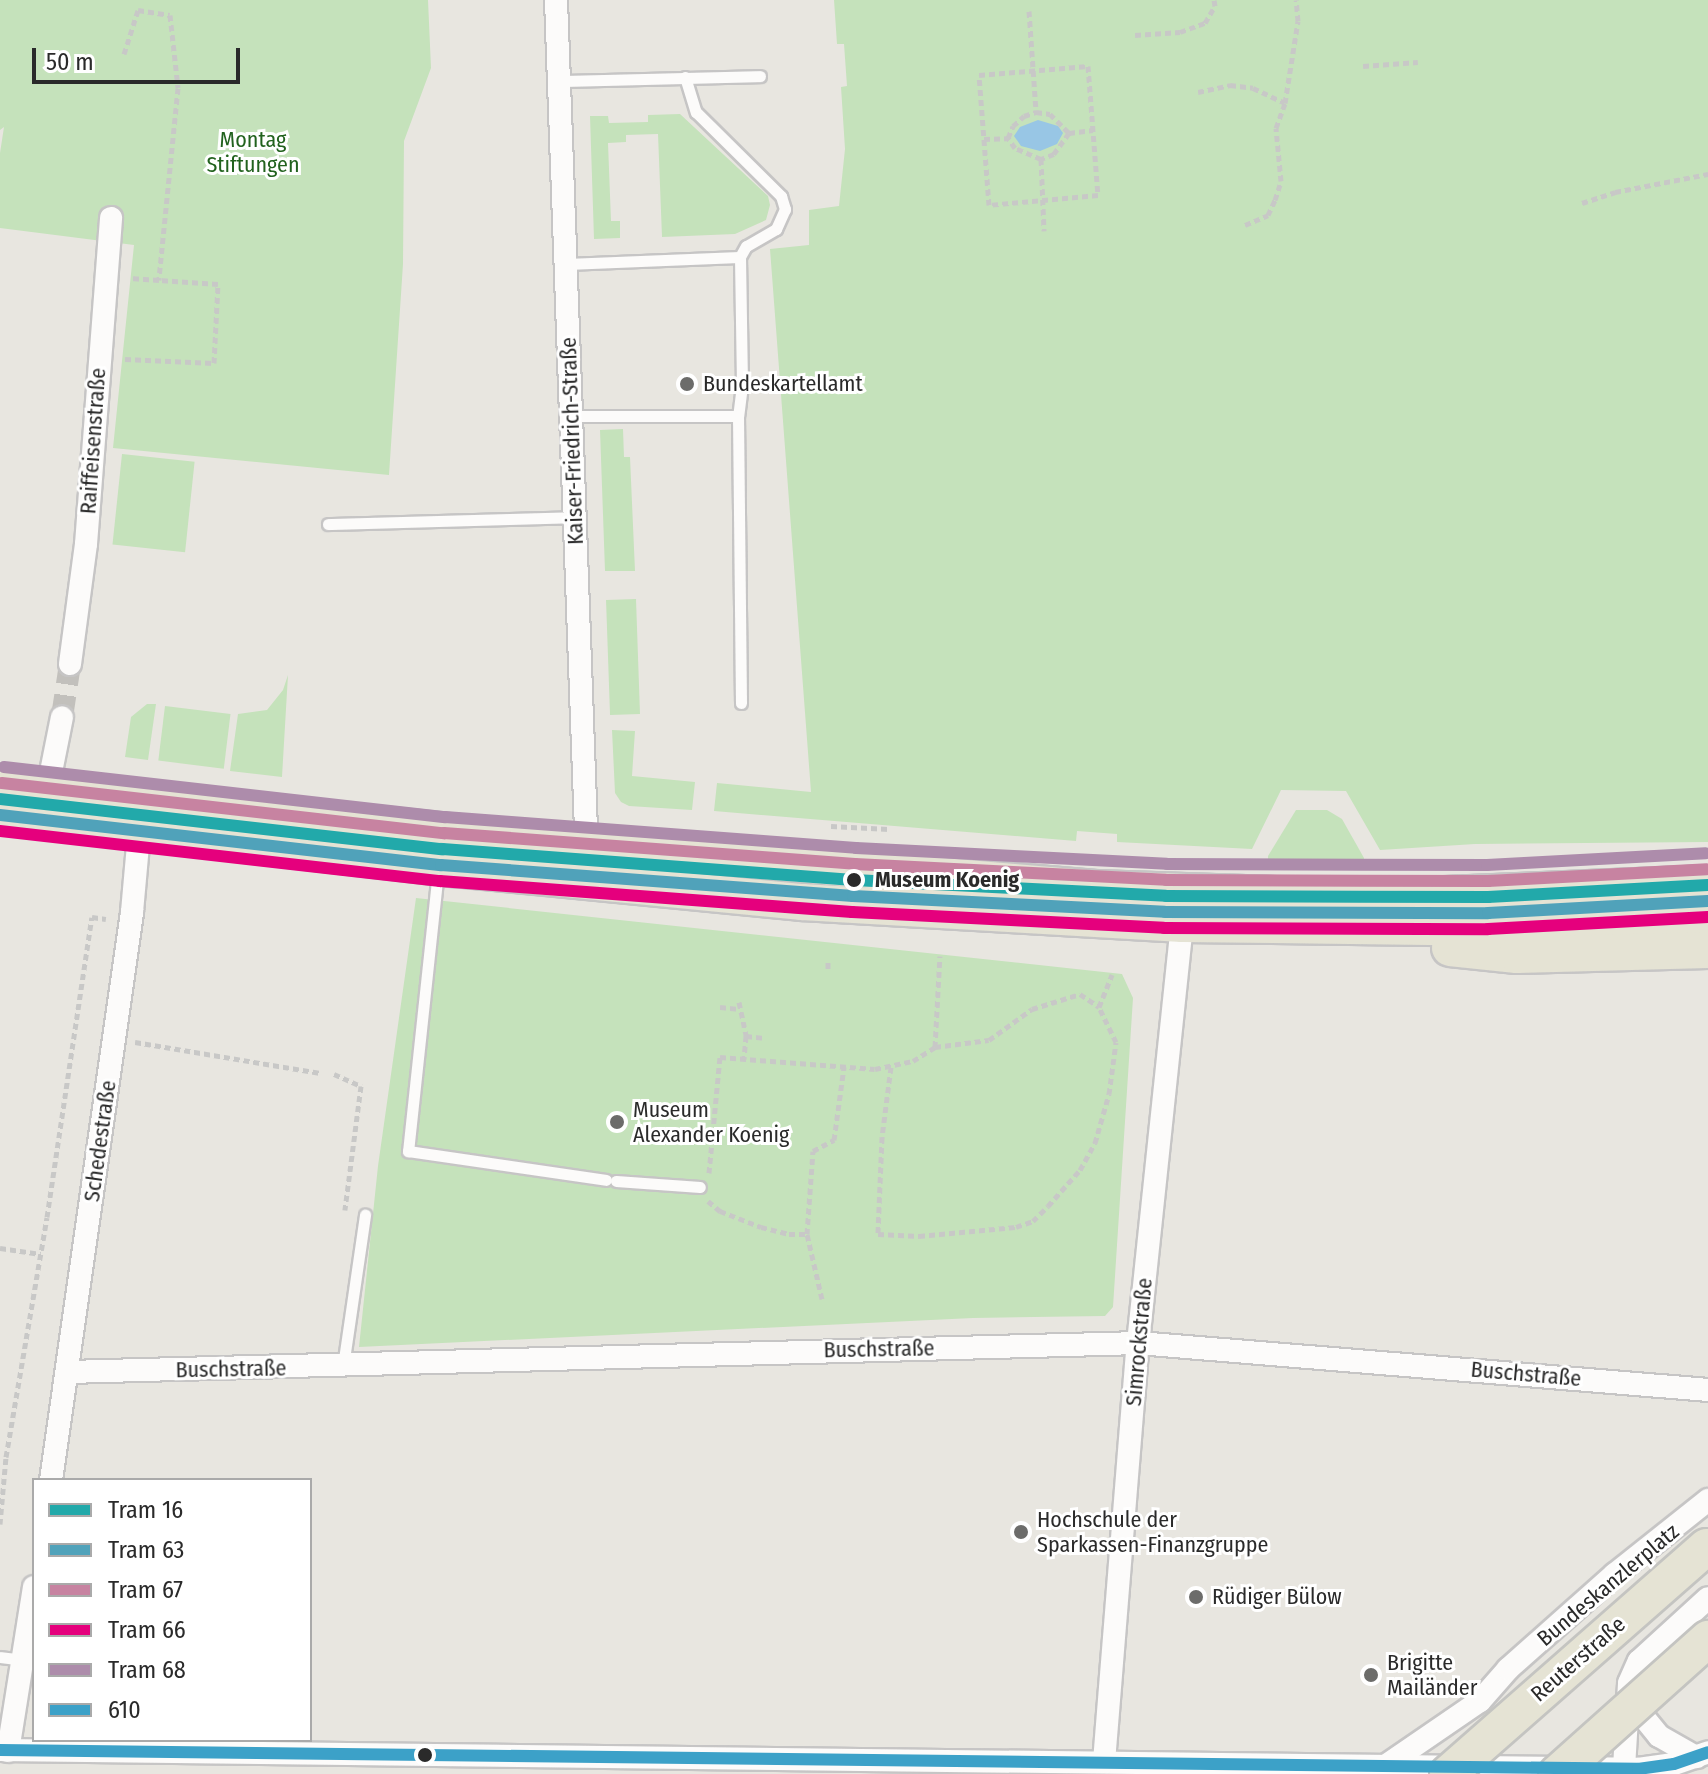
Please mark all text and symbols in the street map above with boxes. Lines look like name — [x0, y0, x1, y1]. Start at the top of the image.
scale bar — [36, 32, 244, 82]
text: 50 m — [46, 48, 94, 76]
park label: Montag Stiftungen — [206, 126, 300, 178]
street label: Kaiser-Friedrich-Straße — [555, 337, 589, 545]
street label: Raiffeisenstraße — [75, 367, 111, 515]
place label: Bundeskartellamt — [703, 371, 863, 397]
marker: Bundeskartellamt — [678, 375, 696, 393]
marker: Museum Koenig — [840, 866, 868, 894]
place label: Museum Koenig — [875, 867, 1019, 893]
street label: Schedestraße — [78, 1079, 122, 1203]
place label: Museum Alexander Koenig — [633, 1096, 789, 1148]
marker: Museum Alexander Koenig — [608, 1113, 626, 1131]
street label: Simrockstraße — [1120, 1277, 1158, 1407]
street label: Buschstraße — [823, 1335, 935, 1363]
street label: Buschstraße — [175, 1355, 287, 1383]
street label: Buschstraße — [1470, 1356, 1582, 1392]
legend — [32, 1478, 312, 1742]
text: Tram 16 — [108, 1496, 183, 1524]
place label: Hochschule der Sparkassen-Finanzgruppe — [1037, 1506, 1268, 1558]
street label: Bundeskanzlerplatz — [1532, 1518, 1684, 1652]
marker: Hochschule der Sparkassen-Finanzgruppe — [1012, 1523, 1030, 1541]
text: Tram 63 — [108, 1536, 184, 1564]
text: Tram 67 — [108, 1576, 183, 1604]
place label: Rüdiger Bülow — [1212, 1584, 1342, 1610]
marker: Rüdiger Bülow — [1187, 1588, 1205, 1606]
street label: Reuterstraße — [1526, 1611, 1630, 1707]
text: Tram 66 — [108, 1616, 186, 1644]
place label: Brigitte Mailänder — [1387, 1649, 1477, 1700]
text: Tram 68 — [108, 1656, 186, 1684]
marker: Brigitte Mailänder — [1362, 1666, 1380, 1684]
text: 610 — [108, 1696, 141, 1724]
unlabelled marker — [417, 1747, 433, 1763]

